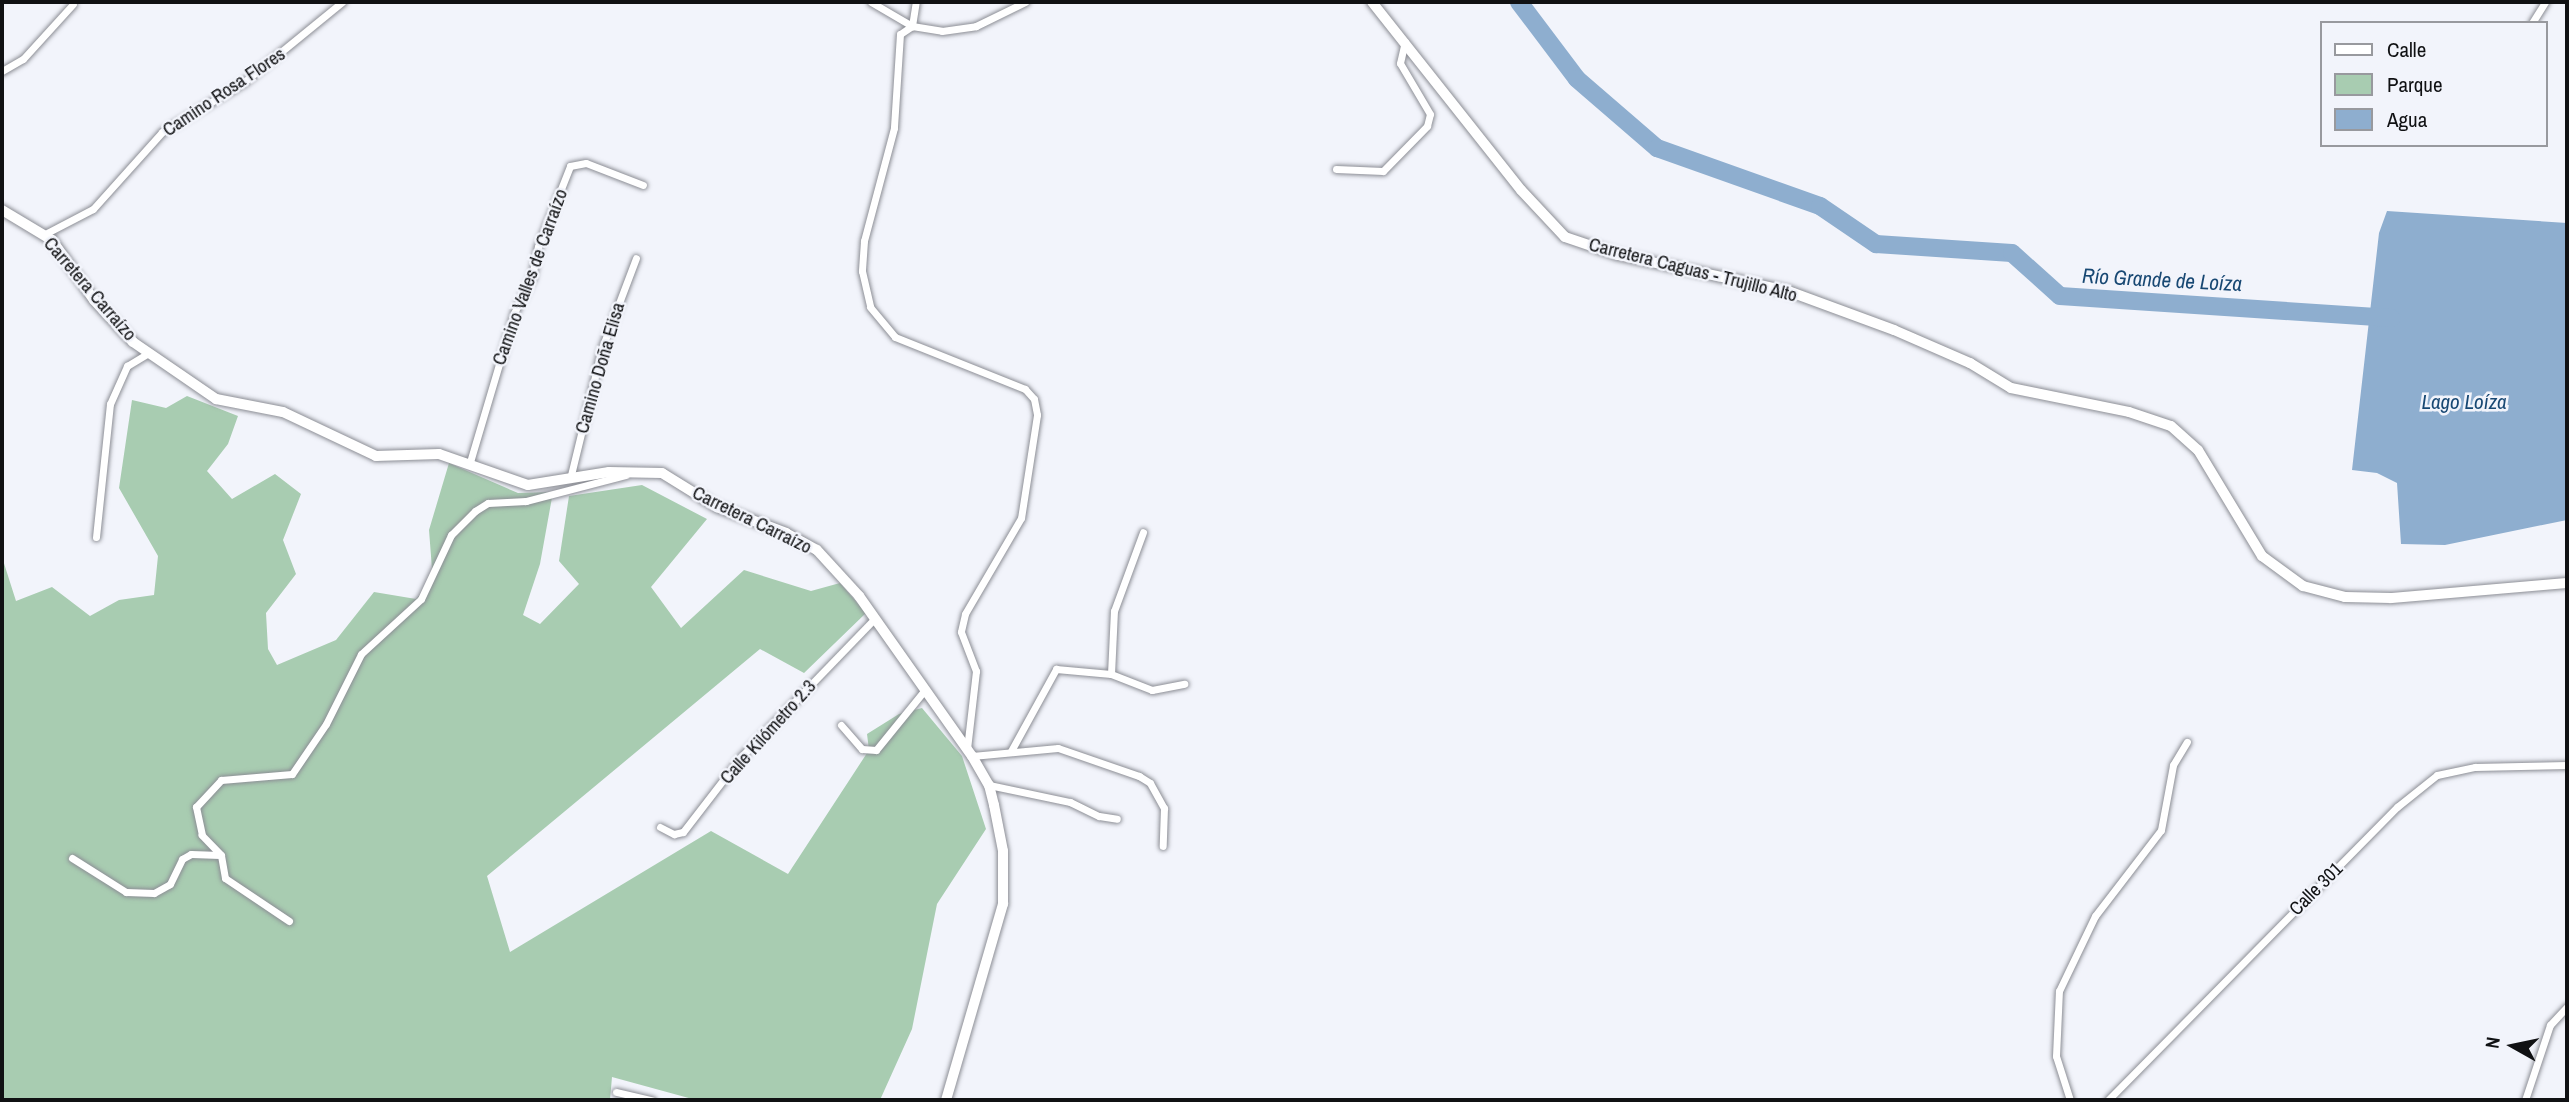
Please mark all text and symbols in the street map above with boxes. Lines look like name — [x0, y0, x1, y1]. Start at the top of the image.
legend — [2320, 21, 2548, 147]
text: Calle — [2387, 35, 2426, 64]
street label: Camino Rosa Flores — [158, 43, 290, 141]
text: Parque — [2387, 70, 2443, 99]
text: Agua — [2387, 105, 2427, 134]
street label: Camino Valles de Carraízo — [487, 186, 573, 368]
street label: Carretera Carraízo — [39, 233, 141, 345]
street label: Carretera Caguas - Trujillo Alto — [1586, 233, 1800, 307]
water label: Río Grande de Loíza — [2082, 263, 2242, 297]
street label: Camino Doña Elisa — [570, 300, 630, 436]
water label: Lago Loíza — [2421, 389, 2507, 415]
street label: Carretera Carraízo — [689, 481, 815, 559]
street label: Calle Kilómetro 2.3 — [715, 675, 821, 789]
street label: Calle 301 — [2285, 858, 2347, 920]
north arrow — [2478, 1011, 2548, 1081]
text: N — [2479, 1035, 2506, 1050]

